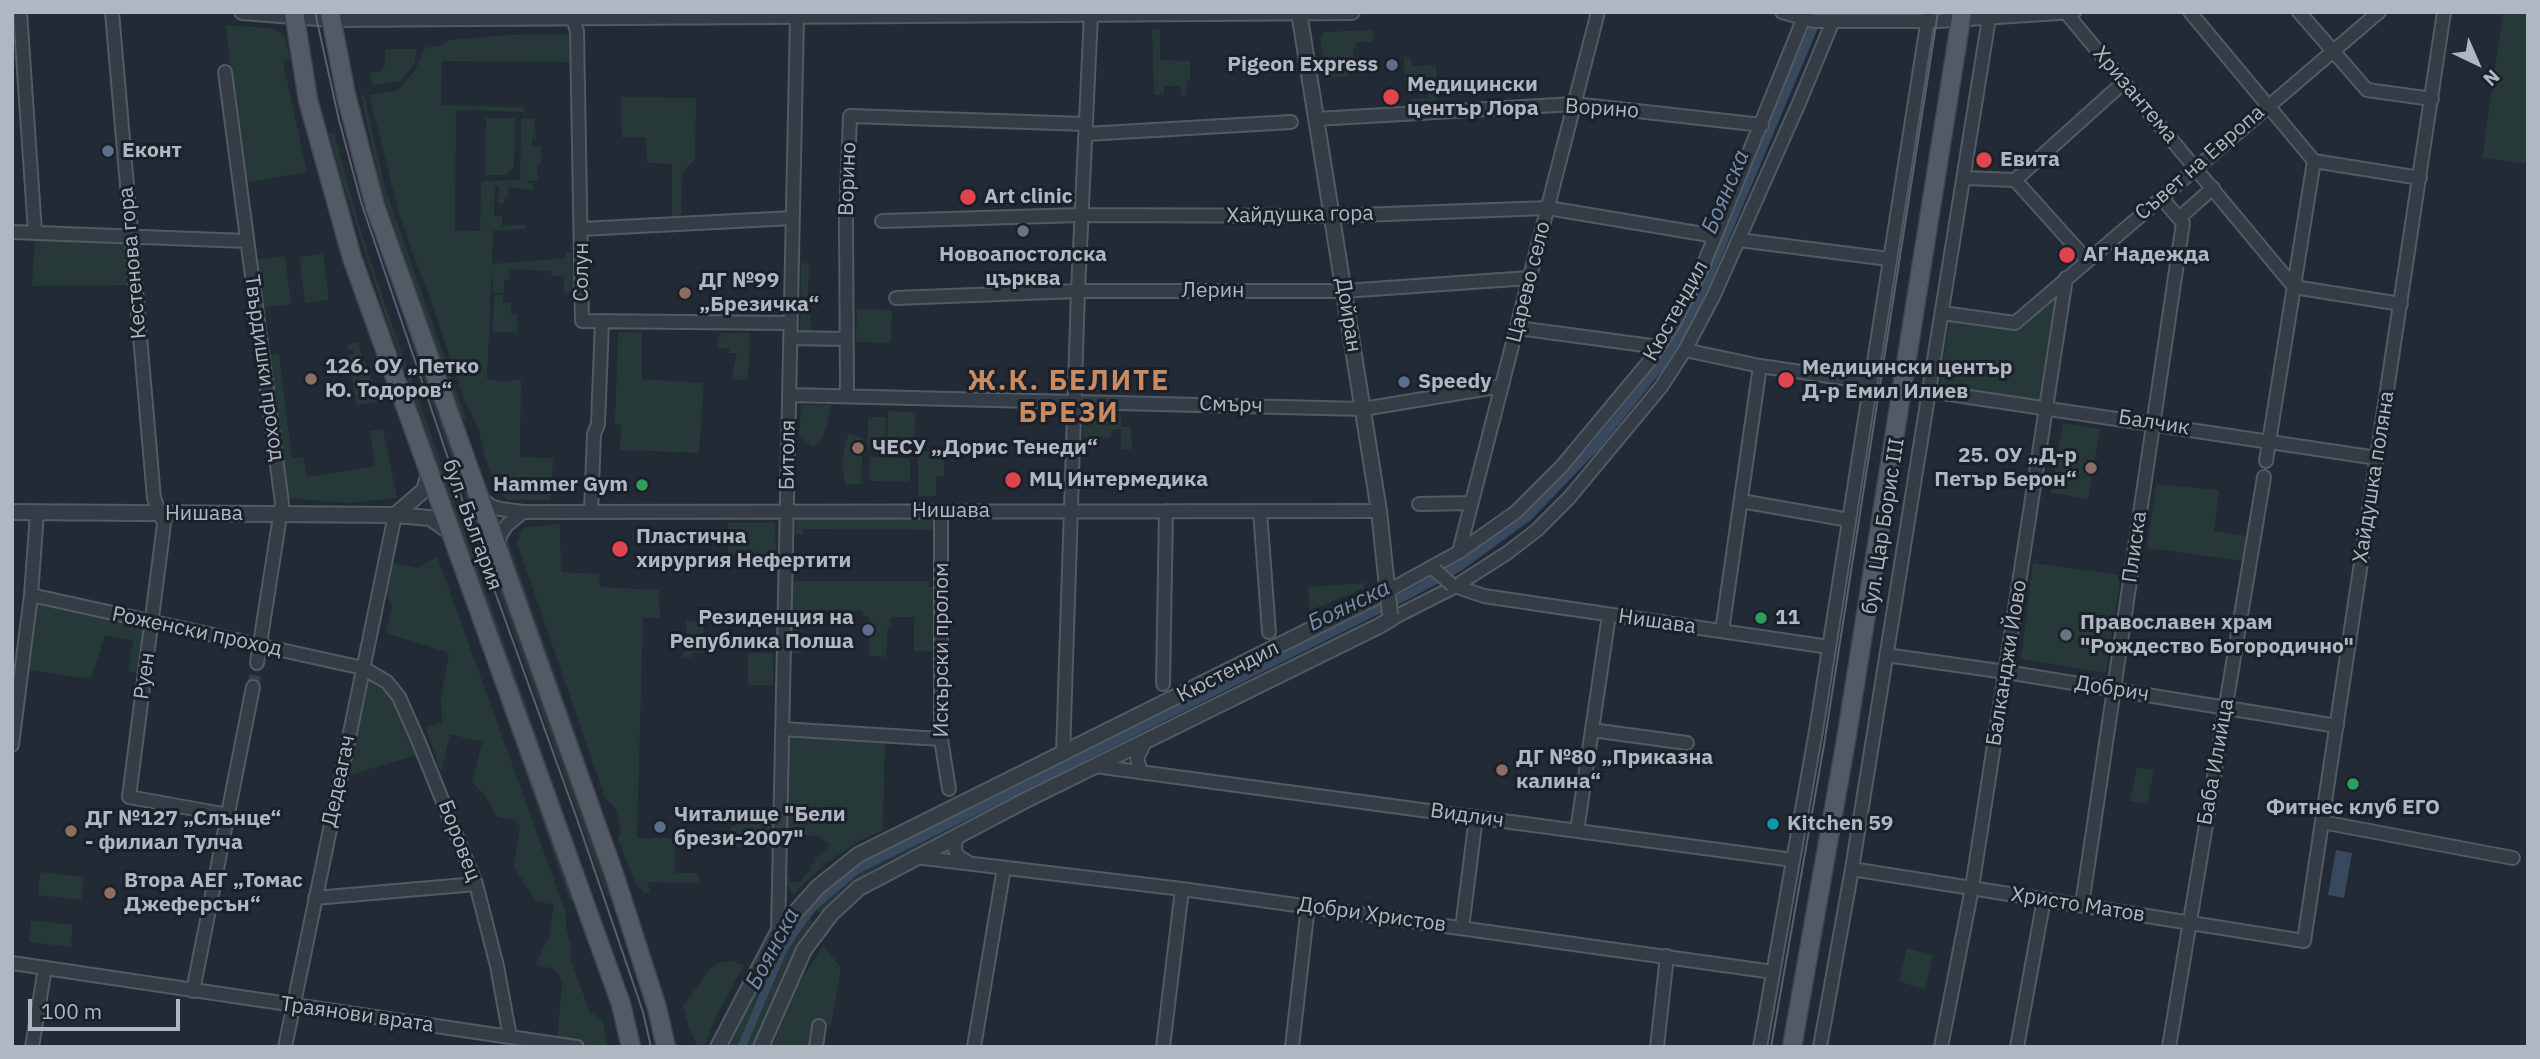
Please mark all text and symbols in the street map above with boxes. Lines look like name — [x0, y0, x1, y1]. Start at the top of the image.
north arrow — [2442, 28, 2512, 98]
street label: Хризантема — [2087, 42, 2183, 148]
place label: Pigeon Express — [1227, 52, 1378, 78]
marker: Pigeon Express — [1384, 57, 1400, 73]
text: N — [2478, 65, 2505, 92]
place label: Медицински център Лора — [1407, 72, 1539, 122]
marker: Медицински център Лора — [1381, 87, 1401, 107]
street label: Ворино — [1564, 94, 1640, 124]
street label: Съвет на Европа — [2130, 100, 2270, 226]
place label: Еконт — [122, 138, 182, 164]
street label: Ворино — [834, 142, 862, 216]
marker: Еконт — [100, 143, 116, 159]
water label: Боянска — [1696, 146, 1756, 238]
place label: Евита — [2000, 147, 2060, 173]
marker: Евита — [1974, 150, 1994, 170]
place label: Art clinic — [984, 184, 1073, 210]
street label: Кестенова гора — [114, 186, 152, 340]
marker: Art clinic — [958, 187, 978, 207]
street label: Хайдушка гора — [1226, 201, 1374, 229]
street label: Царево село — [1502, 219, 1556, 345]
marker: Новоапостолска църква — [1015, 223, 1031, 239]
street label: Солун — [569, 242, 595, 302]
place label: Новоапостолска църква — [939, 242, 1107, 292]
place label: АГ Надежда — [2083, 242, 2210, 268]
marker: АГ Надежда — [2057, 245, 2077, 265]
street label: Кюстендил — [1638, 256, 1714, 366]
place label: ДГ №99 „Брезичка“ — [699, 268, 819, 318]
street label: Твърдишки проход — [238, 273, 290, 463]
street label: Дойран — [1330, 276, 1366, 354]
street label: Лерин — [1182, 278, 1244, 304]
marker: ДГ №99 „Брезичка“ — [677, 285, 693, 301]
place label: 126. ОУ „Петко Ю. Тодоров“ — [325, 354, 479, 404]
place label: Медицински център Д-р Емил Илиев — [1802, 355, 2013, 405]
district label: Ж.К. БЕЛИТЕ БРЕЗИ — [969, 365, 1169, 431]
place label: Speedy — [1418, 369, 1491, 395]
marker: Медицински център Д-р Емил Илиев — [1776, 370, 1796, 390]
marker: 126. ОУ „Петко Ю. Тодоров“ — [303, 371, 319, 387]
marker: Speedy — [1396, 374, 1412, 390]
street label: Хайдушка поляна — [2348, 389, 2400, 565]
street label: Смърч — [1199, 391, 1263, 419]
street label: Балчик — [2117, 405, 2191, 441]
street label: Битоля — [775, 420, 801, 490]
place label: ЧЕСУ „Дорис Тенеди“ — [872, 435, 1098, 461]
street label: бул. Цар Борис III — [1858, 436, 1910, 616]
marker: ЧЕСУ „Дорис Тенеди“ — [850, 440, 866, 456]
place label: 25. ОУ „Д-р Петър Берон“ — [1934, 443, 2077, 493]
street label: бул. България — [437, 456, 507, 594]
marker: 25. ОУ „Д-р Петър Берон“ — [2083, 460, 2099, 476]
place label: МЦ Интермедика — [1029, 467, 1208, 493]
marker: МЦ Интермедика — [1003, 470, 1023, 490]
place label: Hammer Gym — [493, 472, 628, 498]
marker: Hammer Gym — [634, 477, 650, 493]
street label: Нишава — [912, 498, 990, 524]
street label: Нишава — [165, 501, 243, 527]
street label: Плиска — [2118, 510, 2152, 584]
place label: Пластична хирургия Нефертити — [636, 524, 851, 574]
marker: Пластична хирургия Нефертити — [610, 539, 630, 559]
street label: Искърски пролом — [929, 562, 955, 738]
water label: Боянска — [1303, 574, 1395, 638]
street label: Балканджи Йово — [1981, 578, 2033, 748]
street label: Роженски проход — [110, 602, 284, 662]
street label: Нишава — [1617, 604, 1697, 640]
place label: Резиденция на Република Полша — [669, 605, 854, 655]
place label: 11 — [1775, 605, 1800, 631]
marker: 11 — [1753, 610, 1769, 626]
place label: Православен храм "Рождество Богородично" — [2080, 610, 2354, 660]
marker: Резиденция на Република Полша — [860, 622, 876, 638]
marker: Православен храм "Рождество Богородично" — [2058, 627, 2074, 643]
street label: Кюстендил — [1173, 636, 1283, 708]
street label: Руен — [129, 651, 161, 701]
street label: Добрич — [2073, 671, 2151, 707]
street label: Баба Илийца — [2192, 697, 2240, 827]
street label: Дедеагач — [317, 733, 361, 829]
place label: ДГ №80 „Приказна калина“ — [1516, 745, 1713, 795]
marker: ДГ №80 „Приказна калина“ — [1494, 762, 1510, 778]
marker: Фитнес клуб ЕГО — [2345, 776, 2361, 792]
place label: Фитнес клуб ЕГО — [2266, 795, 2440, 821]
street label: Боровец — [432, 797, 486, 885]
street label: Видлич — [1428, 798, 1506, 834]
place label: Читалище "Бели брези-2007" — [674, 802, 846, 852]
place label: ДГ №127 „Слънце“ - филиал Тулча — [85, 806, 282, 856]
place label: Kitchen 59 — [1787, 811, 1893, 837]
marker: Kitchen 59 — [1765, 816, 1781, 832]
marker: Читалище "Бели брези-2007" — [652, 819, 668, 835]
marker: ДГ №127 „Слънце“ - филиал Тулча — [63, 823, 79, 839]
place label: Втора АЕГ „Томас Джеферсън“ — [124, 868, 303, 918]
street label: Христо Матов — [2009, 882, 2147, 928]
marker: Втора АЕГ „Томас Джеферсън“ — [102, 885, 118, 901]
street label: Добри Христов — [1296, 892, 1448, 938]
water label: Боянска — [740, 904, 806, 994]
scale bar — [32, 986, 184, 1030]
street label: Траянови врата — [279, 992, 435, 1038]
text: 100 m — [41, 997, 102, 1025]

